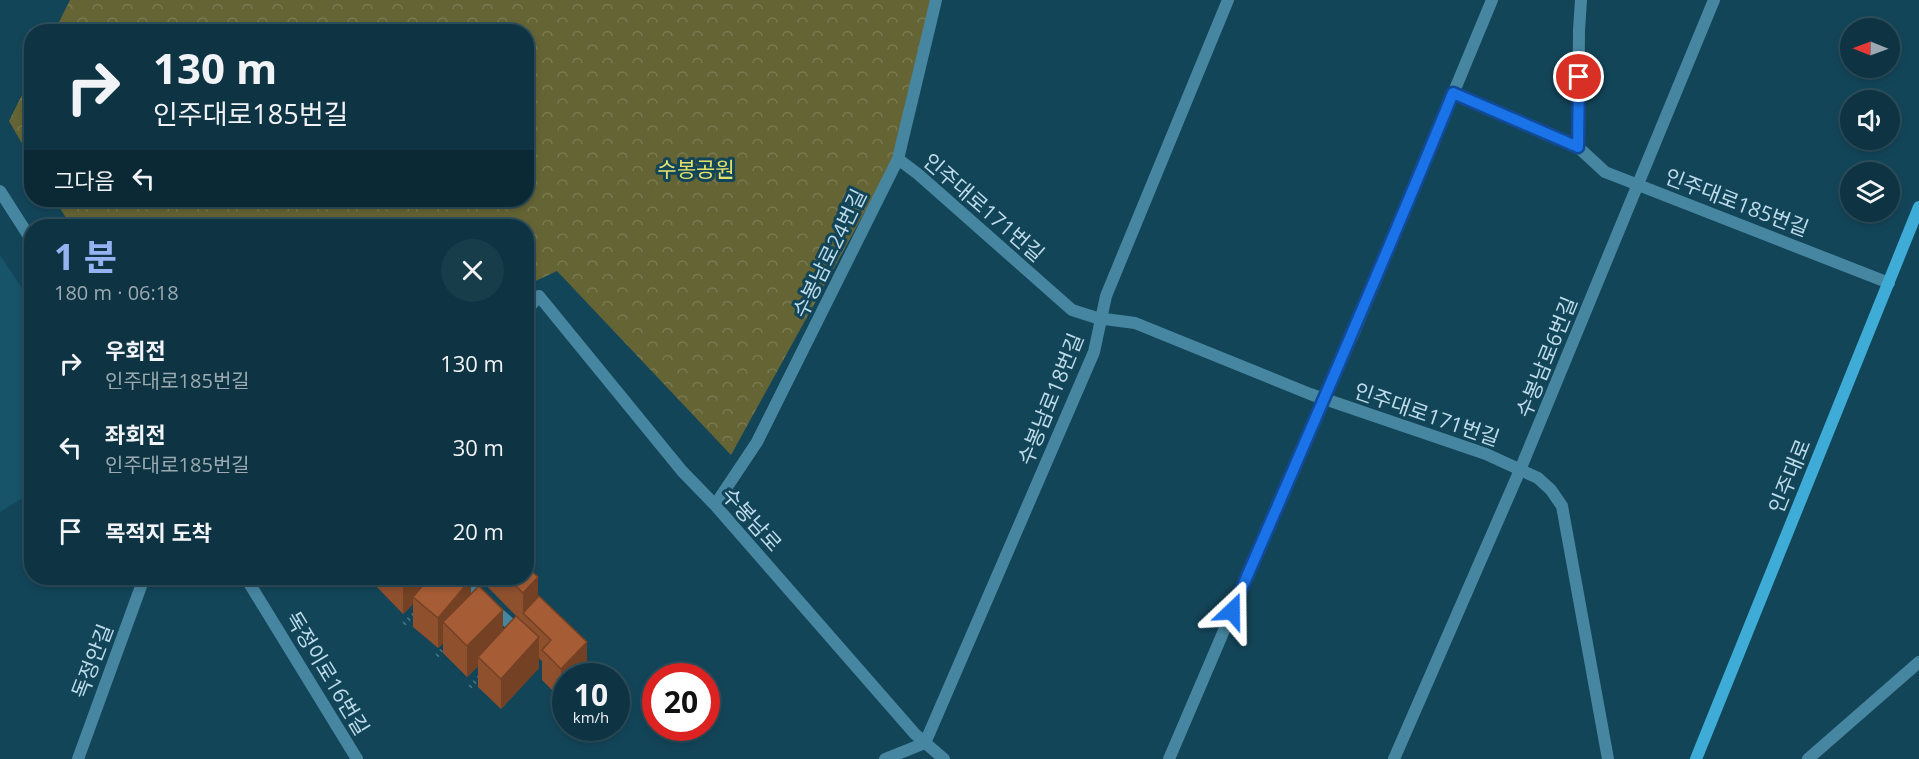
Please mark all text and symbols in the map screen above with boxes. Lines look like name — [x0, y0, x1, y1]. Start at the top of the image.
north arrow — [1840, 18, 1900, 78]
map controls — [1840, 18, 1900, 222]
text: 130 m — [153, 39, 277, 96]
icon: right — [54, 48, 132, 126]
pin — [1553, 51, 1604, 102]
icon: arrive — [1562, 60, 1595, 93]
button: sound — [1840, 90, 1900, 150]
text: 인주대로185번길 — [153, 95, 348, 132]
street label: 인주대로171번길 — [917, 147, 1051, 267]
park label: 수봉공원 — [657, 155, 735, 183]
icon: left — [127, 162, 160, 195]
street label: 인주대로185번길 — [1661, 162, 1813, 242]
button: layers — [1840, 162, 1900, 222]
text: 그다음 — [54, 165, 115, 195]
street label: 수봉남로24번길 — [786, 184, 872, 322]
text: 1 분 — [54, 232, 117, 281]
button: close — [441, 239, 504, 302]
text: 180 m · 06:18 — [54, 279, 179, 306]
street label: 수봉남로6번길 — [1509, 292, 1583, 422]
street label: 수봉남로18번길 — [1011, 329, 1089, 469]
text: 우회전 — [105, 335, 166, 365]
icon: right — [54, 347, 87, 380]
text: 130 m — [440, 348, 504, 378]
text: 인주대로185번길 — [105, 367, 250, 394]
street label: 인주대로171번길 — [1351, 376, 1503, 452]
text: 좌회전 — [105, 419, 166, 449]
icon: left — [54, 431, 87, 464]
text: 30 m — [453, 432, 504, 462]
street label: 인주대로 — [1762, 435, 1816, 517]
text: 인주대로185번길 — [105, 451, 250, 478]
street label: 수봉남로 — [716, 481, 788, 557]
icon: arrive — [54, 515, 87, 548]
text: 20 m — [453, 516, 504, 546]
text: 목적지 도착 — [105, 517, 212, 547]
position arrow — [1200, 579, 1264, 643]
street label: 독정이로16번길 — [280, 606, 376, 740]
street label: 독정안길 — [65, 620, 119, 702]
speed limit sign: 20 — [642, 663, 720, 741]
text: 10 — [574, 674, 608, 715]
text: km/h — [573, 707, 609, 727]

